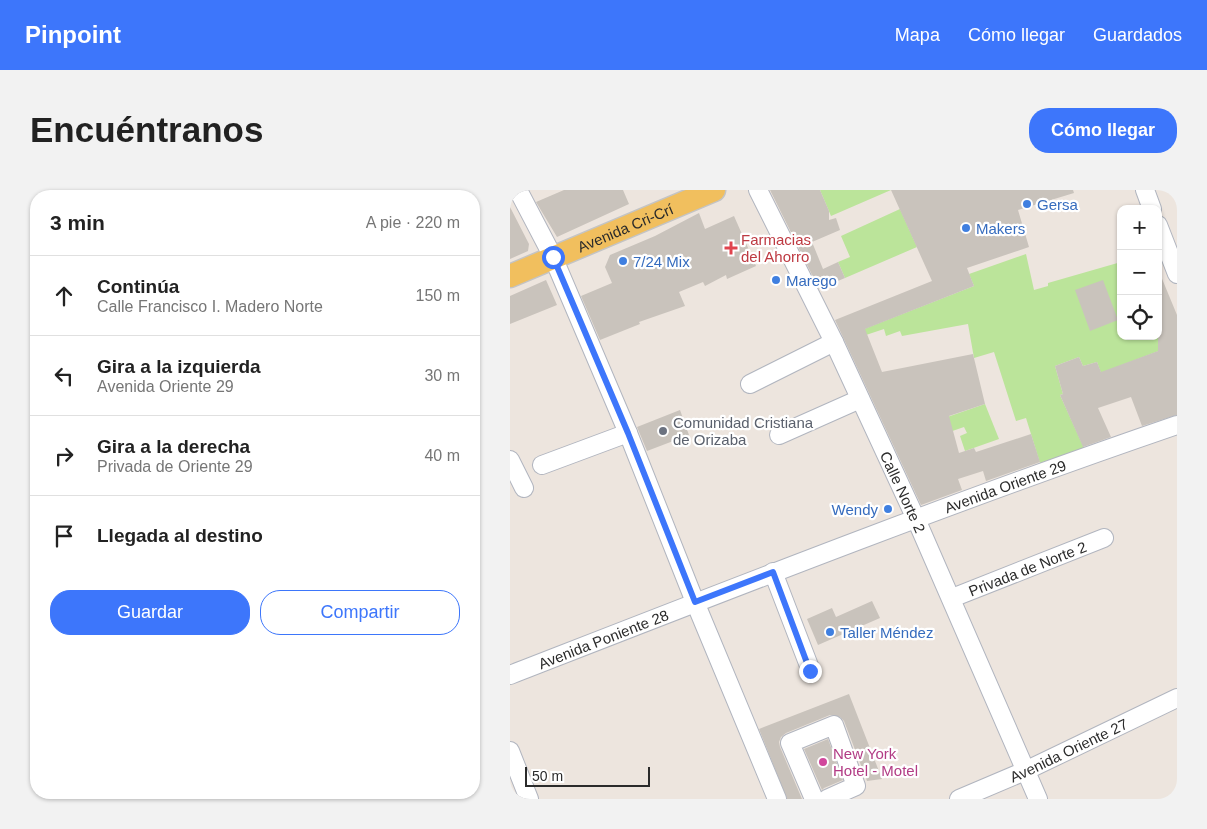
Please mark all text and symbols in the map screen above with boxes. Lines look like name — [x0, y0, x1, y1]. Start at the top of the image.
text: Pinpoint — [25, 21, 121, 48]
text: Mapa — [895, 25, 940, 45]
text: Cómo llegar — [968, 25, 1065, 45]
text: Guardados — [1093, 25, 1182, 45]
button: Cómo llegar — [1029, 108, 1177, 153]
text: Encuéntranos — [30, 110, 263, 149]
place label: Gersa — [1037, 196, 1079, 213]
marker: Gersa — [1021, 198, 1033, 210]
street label: Avenida Cri-Crí — [575, 199, 676, 255]
map controls — [1117, 205, 1162, 340]
button: + — [1117, 205, 1162, 250]
text: 3 min — [50, 211, 105, 234]
text: A pie · 220 m — [366, 214, 460, 231]
place label: Makers — [976, 220, 1025, 237]
marker: Makers — [960, 222, 972, 234]
place label: Farmacias del Ahorro — [741, 231, 811, 265]
marker: Farmacias del Ahorro — [725, 242, 737, 254]
route start — [542, 246, 565, 269]
button: − — [1117, 250, 1162, 295]
place label: 7/24 Mix — [633, 253, 690, 270]
marker: 7/24 Mix — [617, 255, 629, 267]
place label: Marego — [786, 272, 837, 289]
marker: Marego — [770, 274, 782, 286]
text: Continúa — [97, 276, 179, 297]
icon: ahead — [50, 282, 78, 310]
text: 150 m — [416, 287, 460, 304]
button: locate — [1117, 295, 1162, 340]
text: Calle Francisco I. Madero Norte — [97, 298, 323, 315]
text: Gira a la izquierda — [97, 356, 261, 377]
icon: left — [50, 362, 78, 390]
text: 30 m — [424, 367, 460, 384]
text: Avenida Oriente 29 — [97, 378, 234, 395]
place label: Comunidad Cristiana de Orizaba — [673, 414, 814, 448]
marker: Comunidad Cristiana de Orizaba — [657, 425, 669, 437]
text: Gira a la derecha — [97, 436, 250, 457]
icon: right — [50, 442, 78, 470]
text: 40 m — [424, 447, 460, 464]
street label: Calle Norte 2 — [877, 448, 929, 535]
street label: Avenida Oriente 29 — [942, 456, 1068, 516]
text: Privada de Oriente 29 — [97, 458, 253, 475]
place label: Wendy — [832, 501, 878, 518]
marker: Wendy — [882, 503, 894, 515]
icon: arrive — [50, 522, 78, 550]
text: Llegada al destino — [97, 525, 263, 546]
street label: Privada de Norte 2 — [966, 537, 1089, 599]
button: Guardar — [50, 590, 250, 635]
button: Compartir — [260, 590, 460, 635]
street label: Avenida Poniente 28 — [536, 606, 671, 672]
place label: Taller Méndez — [840, 624, 933, 641]
marker: Taller Méndez — [824, 626, 836, 638]
route end — [799, 660, 822, 683]
street label: Avenida Oriente 27 — [1007, 715, 1130, 785]
place label: New York Hotel - Motel — [833, 745, 918, 779]
marker: New York Hotel - Motel — [817, 756, 829, 768]
scale bar — [525, 764, 650, 787]
text: 50 m — [532, 768, 563, 784]

